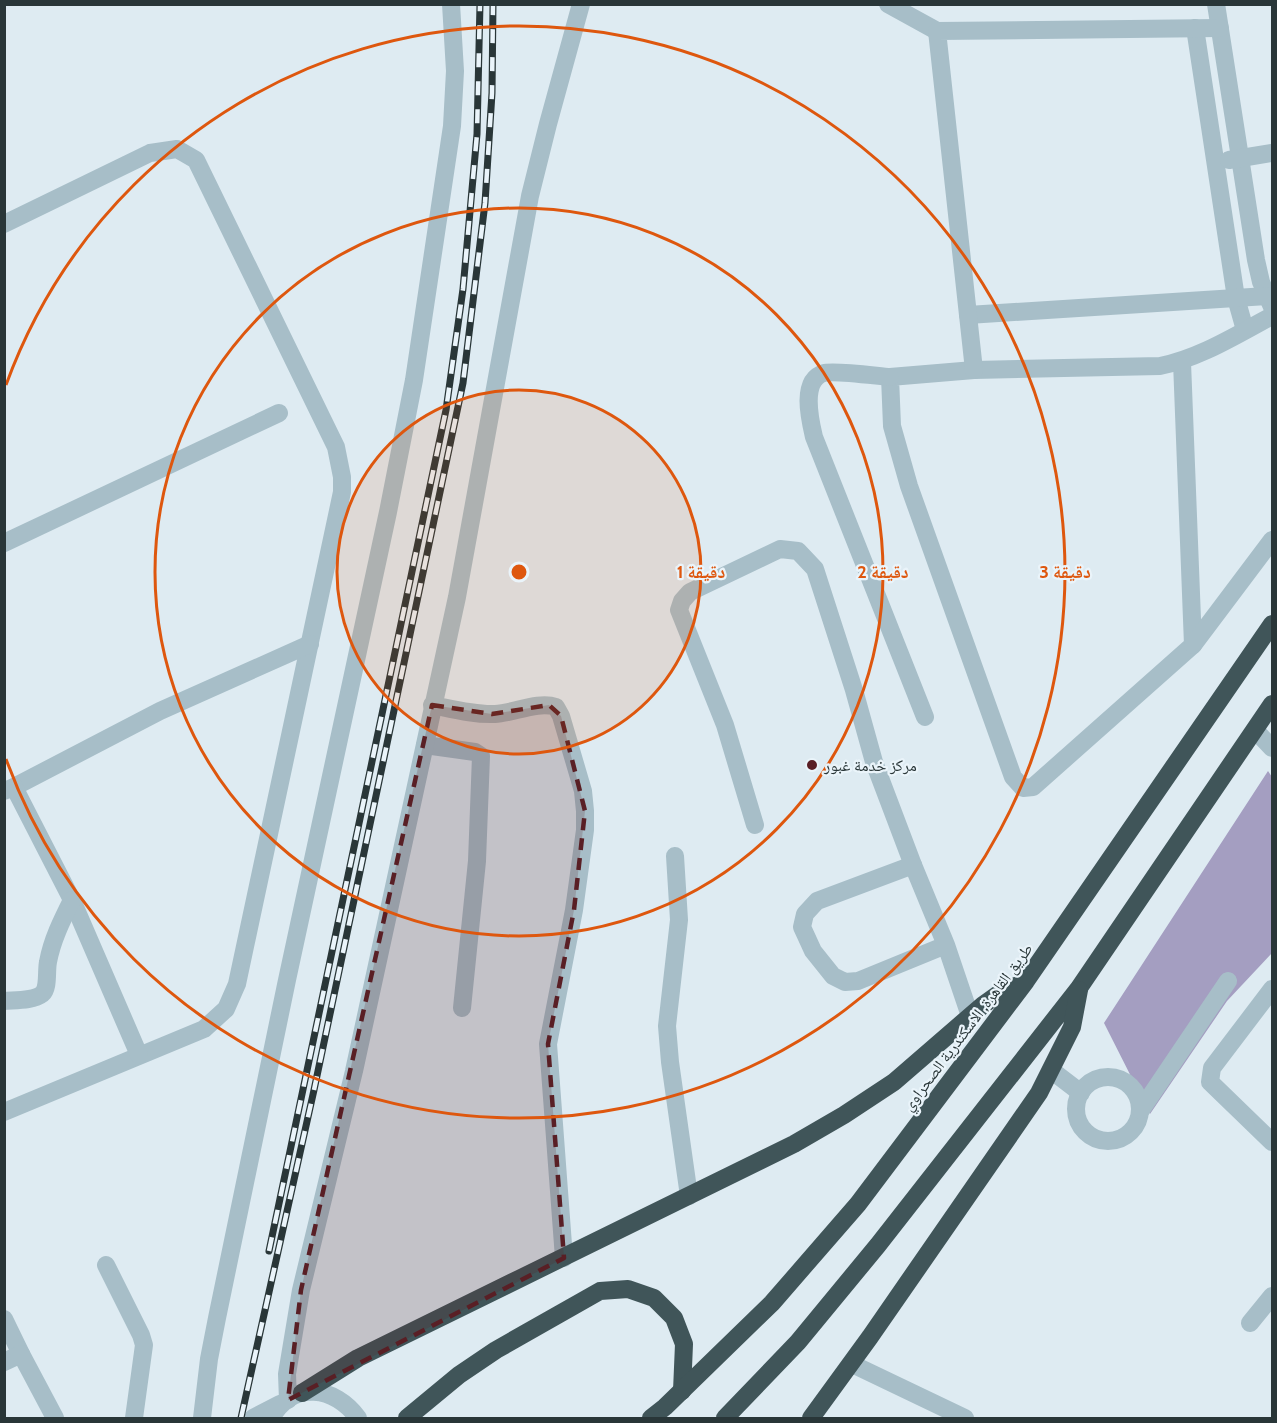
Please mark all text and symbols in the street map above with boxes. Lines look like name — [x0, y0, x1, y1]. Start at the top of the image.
text: 1 دقيقة — [677, 561, 725, 583]
text: 2 دقيقة — [857, 561, 909, 583]
text: 3 دقيقة — [1039, 561, 1091, 583]
centre of rings — [509, 562, 529, 582]
place label: مركز خدمة غبور — [823, 756, 917, 775]
marker: مركز خدمة غبور — [805, 758, 819, 772]
street label: طريق القاهرة, الاسكندرية الصحراوي — [898, 940, 1039, 1117]

